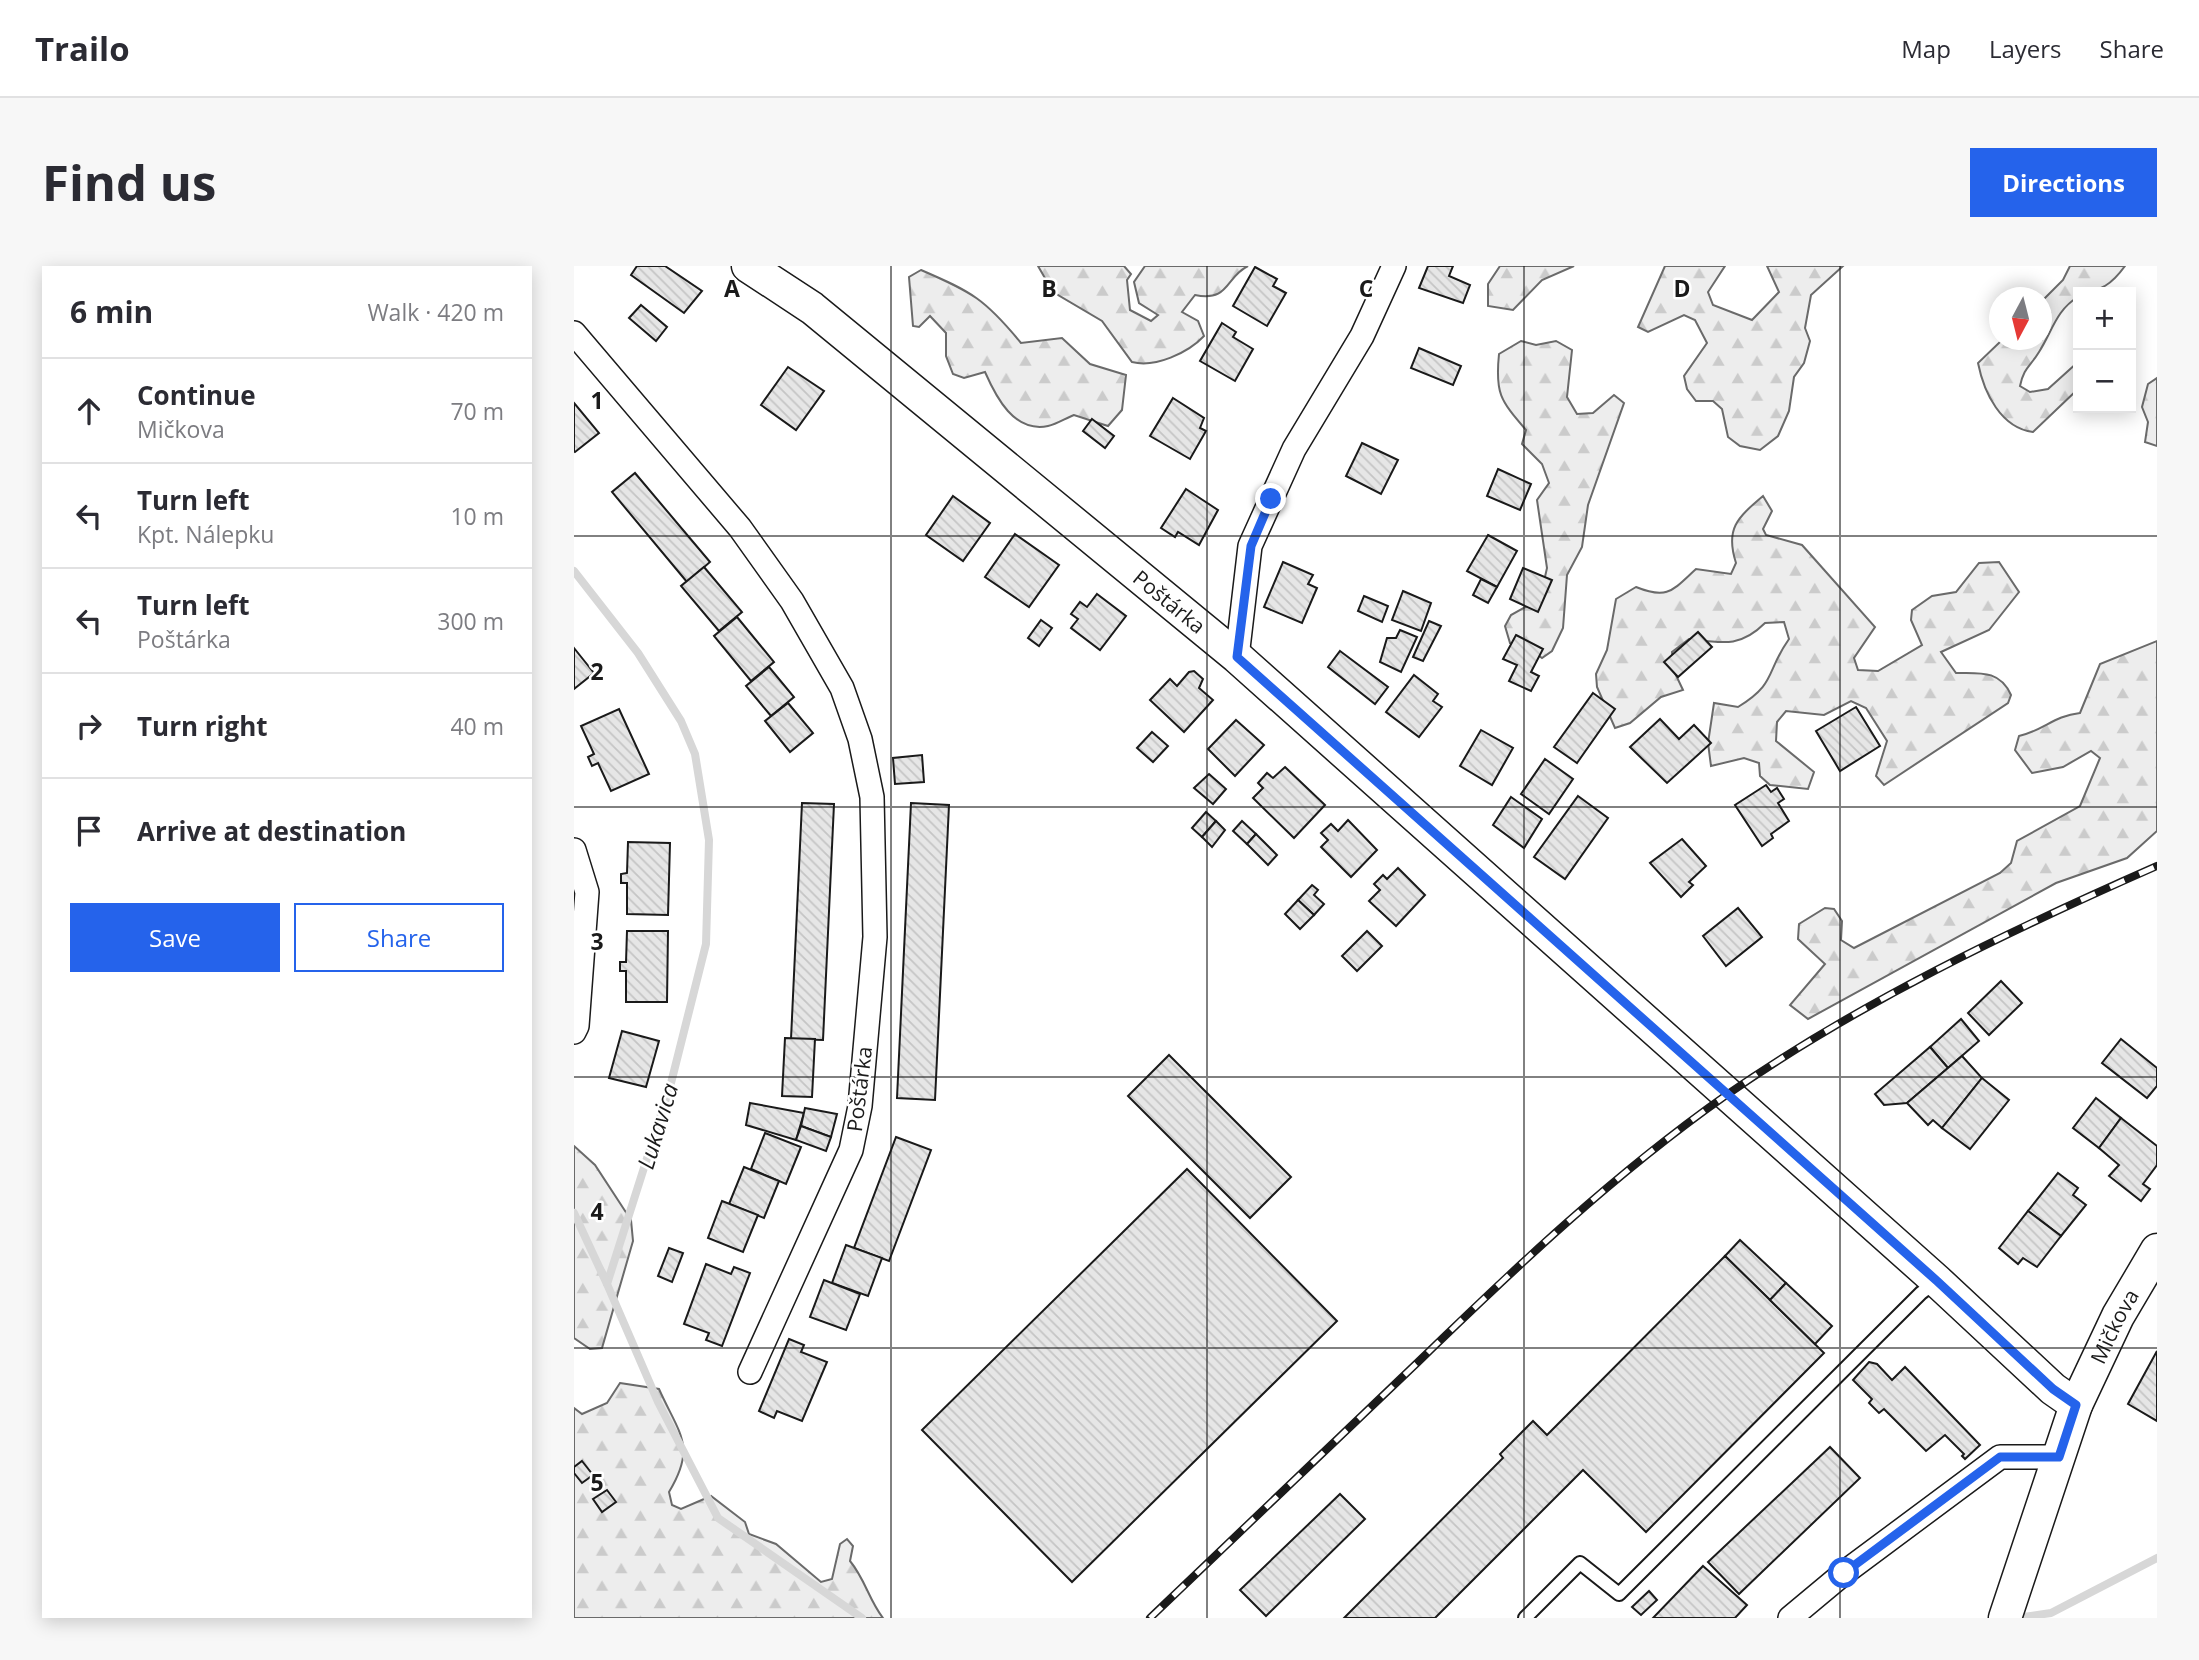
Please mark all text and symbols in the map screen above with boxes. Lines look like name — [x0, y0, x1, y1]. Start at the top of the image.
text: Trailo — [35, 26, 130, 71]
text: Map — [1901, 32, 1951, 65]
text: Layers — [1989, 32, 2062, 65]
text: Share — [2100, 32, 2164, 65]
button: Directions — [1970, 148, 2157, 217]
text: Find us — [42, 149, 216, 215]
text: A — [724, 272, 740, 304]
text: B — [1041, 272, 1057, 304]
text: C — [1359, 272, 1373, 304]
text: D — [1673, 272, 1691, 304]
north arrow — [1989, 287, 2052, 350]
map controls — [2073, 287, 2136, 413]
button: + — [2073, 287, 2136, 350]
text: 6 min — [70, 291, 153, 332]
text: Walk · 420 m — [367, 296, 504, 328]
button: − — [2073, 350, 2136, 413]
text: Continue — [137, 377, 256, 413]
text: 1 — [590, 384, 604, 416]
icon: ahead — [70, 392, 108, 430]
text: 70 m — [450, 395, 504, 427]
text: Mičkova — [137, 413, 225, 445]
text: Turn left — [137, 482, 249, 518]
route end — [1255, 483, 1286, 514]
icon: left — [70, 497, 108, 535]
text: 10 m — [450, 500, 504, 532]
text: Kpt. Nálepku — [137, 518, 274, 550]
street label: Poštárka — [1127, 563, 1211, 640]
text: Turn left — [137, 587, 249, 623]
icon: left — [70, 602, 108, 640]
text: 300 m — [437, 605, 504, 637]
text: Poštárka — [137, 623, 231, 655]
text: 2 — [590, 655, 604, 687]
icon: right — [70, 707, 108, 745]
text: Turn right — [137, 708, 268, 744]
text: 40 m — [450, 710, 504, 742]
icon: arrive — [70, 812, 108, 850]
text: Arrive at destination — [137, 813, 406, 849]
button: Save — [70, 903, 280, 972]
button: Share — [294, 903, 504, 972]
text: 3 — [590, 925, 604, 957]
street label: Poštárka — [840, 1045, 878, 1133]
water label: Lukavica — [629, 1079, 685, 1173]
text: 4 — [590, 1195, 604, 1227]
street label: Mičkova — [2084, 1284, 2145, 1368]
text: 5 — [590, 1466, 604, 1498]
route start — [1828, 1557, 1859, 1588]

